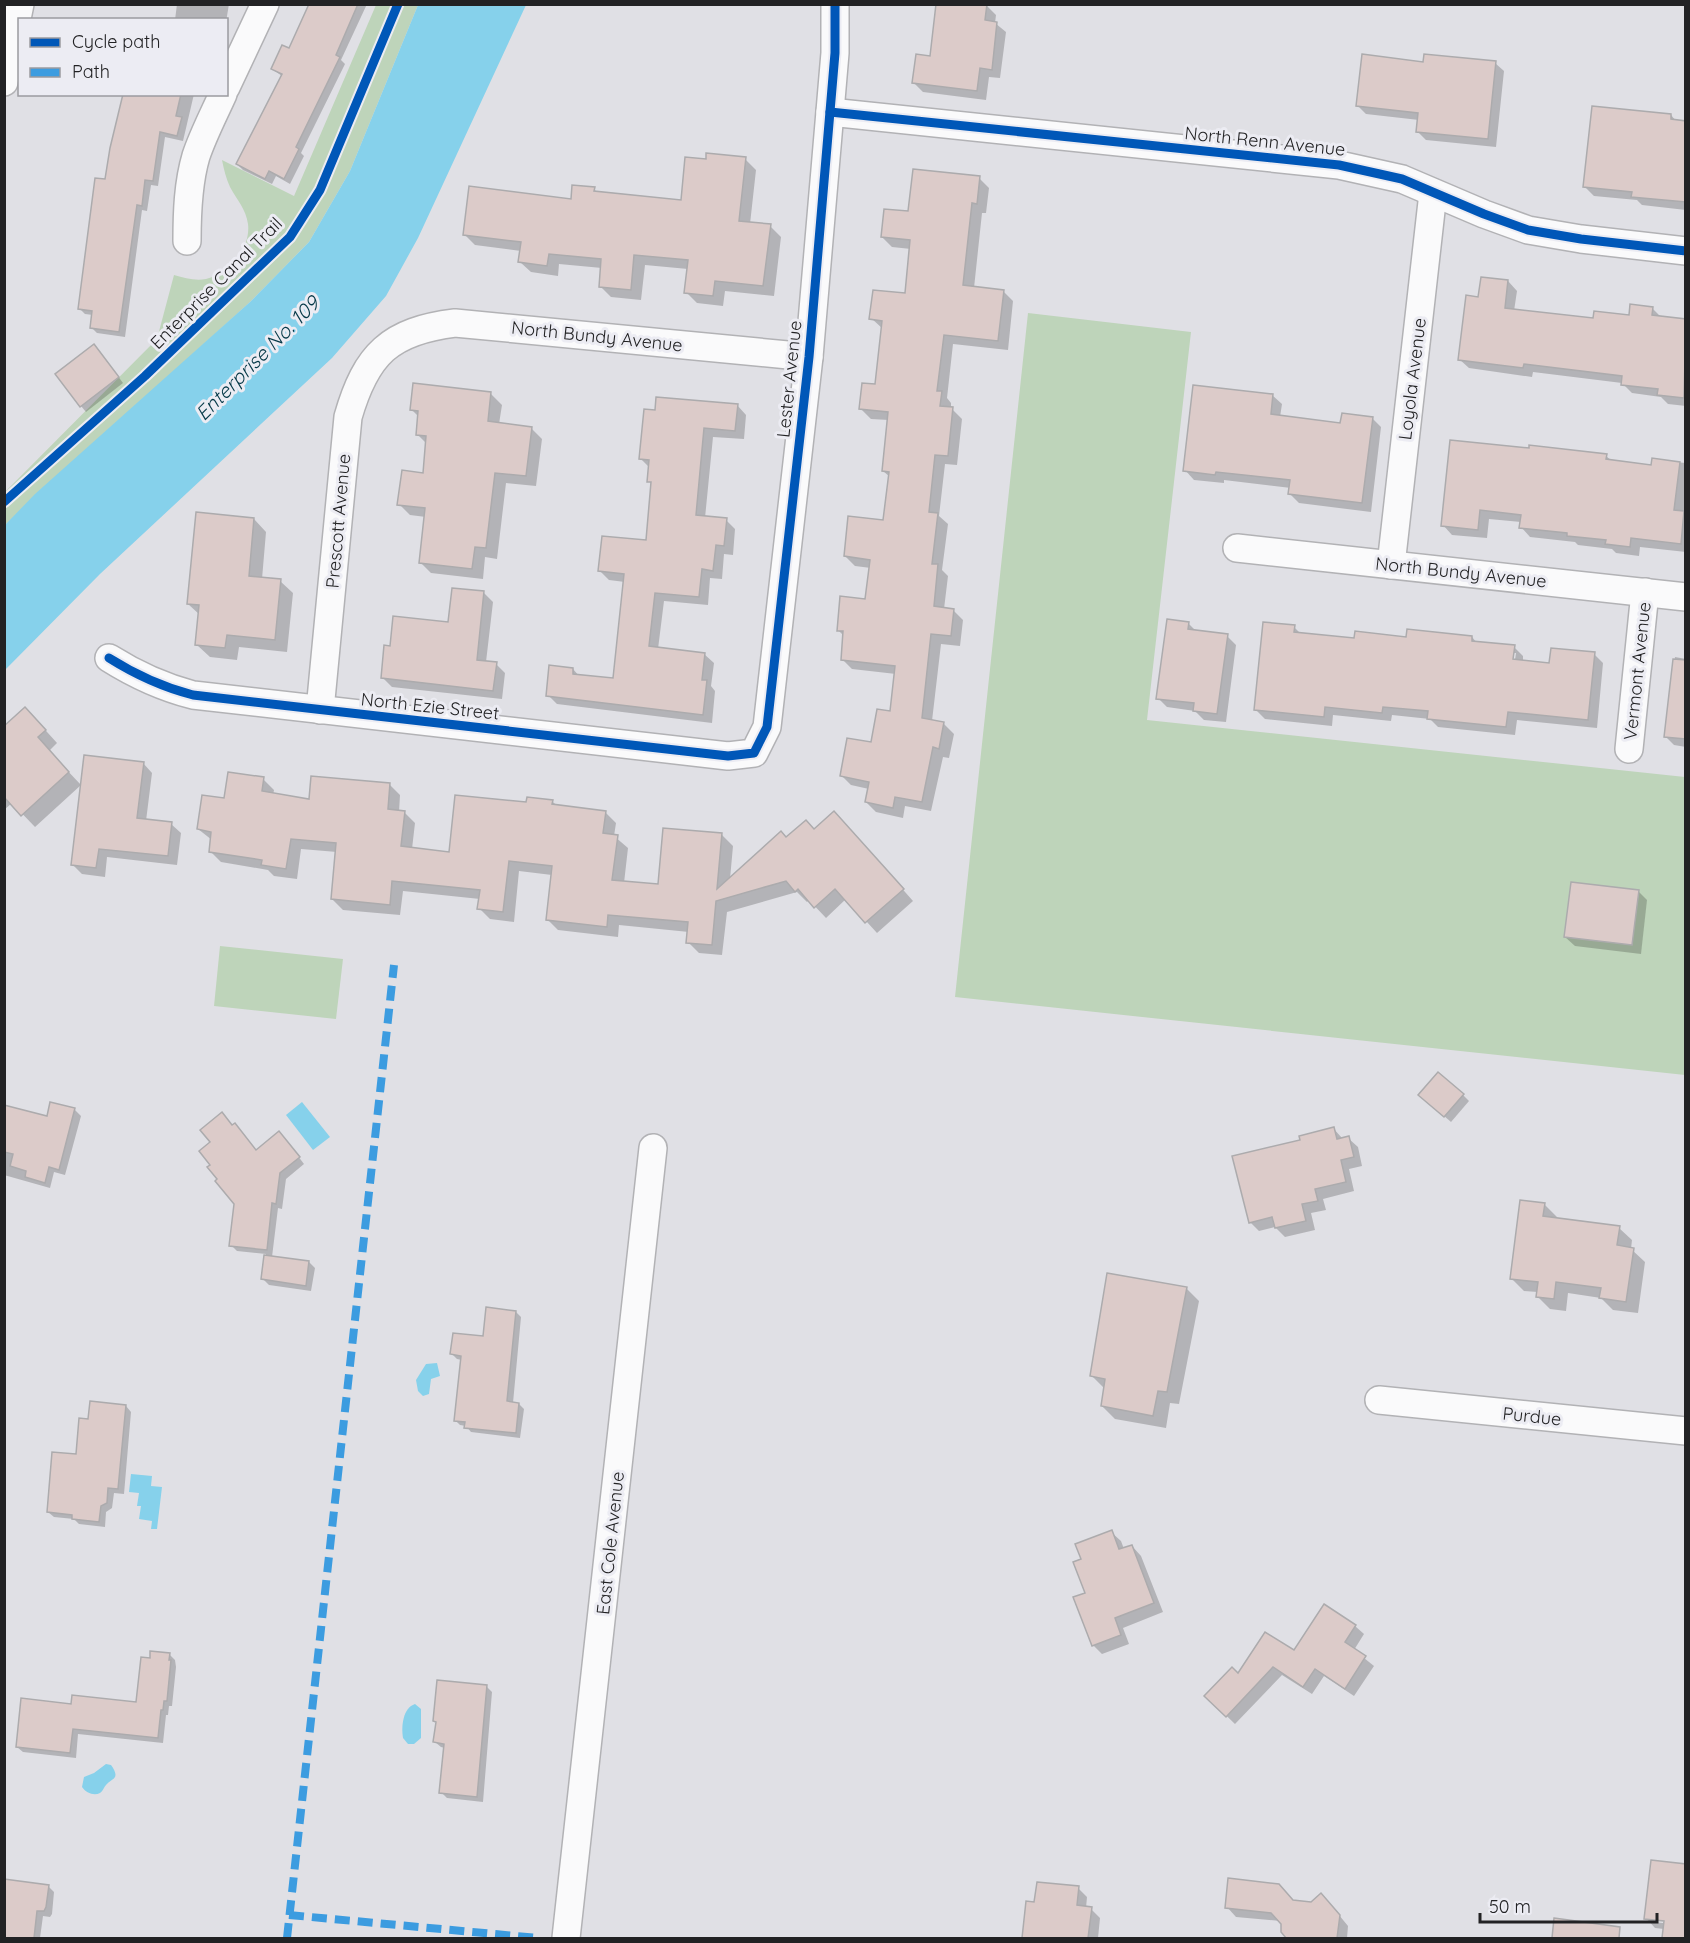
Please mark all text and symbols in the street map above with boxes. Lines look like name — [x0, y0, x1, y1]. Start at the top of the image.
legend — [18, 18, 228, 96]
text: Cycle path — [72, 30, 160, 53]
text: Path — [72, 60, 110, 83]
street label: North Renn Avenue — [1183, 121, 1347, 161]
street label: Enterprise Canal Trail — [145, 212, 287, 354]
water label: Enterprise No. 109 — [190, 290, 325, 425]
street label: North Bundy Avenue — [510, 316, 684, 356]
street label: Loyola Avenue — [1393, 317, 1431, 441]
street label: Lester Avenue — [771, 319, 807, 439]
street label: Prescott Avenue — [321, 453, 355, 589]
street label: North Bundy Avenue — [1374, 552, 1548, 592]
street label: Vermont Avenue — [1618, 601, 1656, 741]
street label: North Ezie Street — [360, 687, 500, 725]
street label: Purdue — [1501, 1401, 1563, 1431]
street label: East Cole Avenue — [591, 1470, 629, 1616]
scale bar — [1480, 1886, 1657, 1924]
text: 50 m — [1489, 1895, 1531, 1918]

